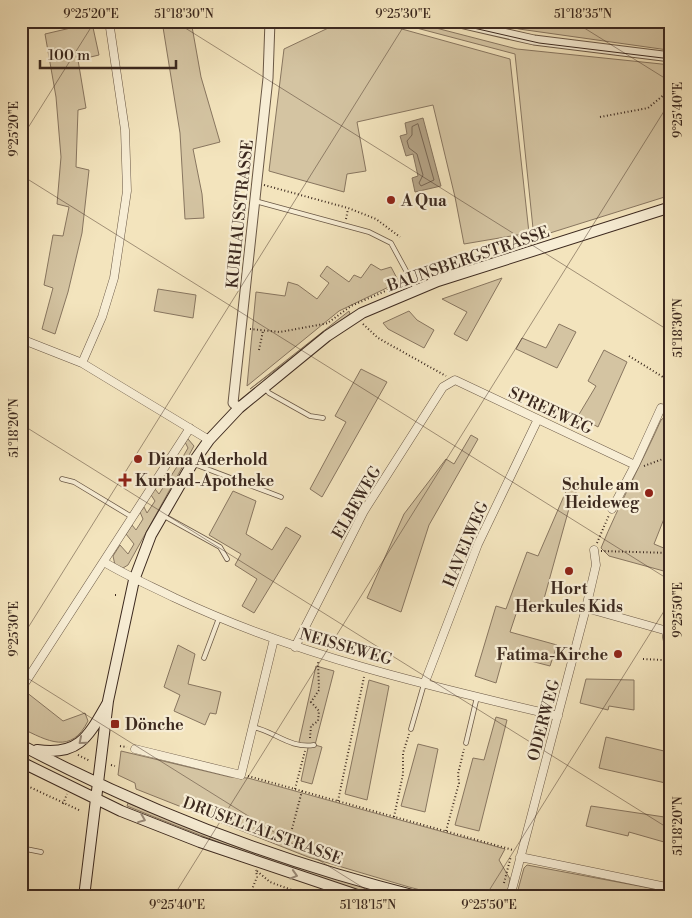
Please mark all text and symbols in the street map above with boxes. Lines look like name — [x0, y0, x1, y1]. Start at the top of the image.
text: 9°25'20"E — [63, 7, 119, 22]
text: 51°18'30"N — [154, 7, 214, 22]
text: 9°25'30"E — [375, 7, 431, 22]
text: 51°18'35"N — [554, 7, 612, 22]
scale bar — [40, 38, 176, 70]
text: 100 m — [48, 46, 90, 65]
text: 9°25'40"E — [671, 82, 686, 138]
text: 9°25'20"E — [7, 101, 22, 157]
street label: KURHAUSSTRASSE — [222, 139, 258, 290]
place label: A Qua — [400, 191, 447, 211]
marker: A Qua — [385, 194, 397, 206]
street label: BAUNSBERGSTRASSE — [384, 222, 552, 296]
text: 51°18'30"N — [671, 298, 686, 358]
street label: SPREEWEG — [505, 383, 596, 439]
text: 51°18'20"N — [7, 398, 22, 458]
place label: Diana Aderhold — [148, 450, 268, 470]
marker: Diana Aderhold — [132, 453, 144, 465]
street label: ELBEWEG — [328, 462, 386, 543]
place label: Kurbad-Apotheke — [135, 471, 275, 491]
marker: Kurbad-Apotheke — [119, 474, 131, 486]
place label: Schule am Heideweg — [562, 475, 640, 513]
marker: Schule am Heideweg — [643, 487, 655, 499]
street label: HAVELWEG — [439, 498, 493, 590]
marker: Hort Herkules Kids — [563, 565, 575, 577]
place label: Hort Herkules Kids — [515, 579, 623, 617]
text: 9°25'50"E — [671, 582, 686, 638]
text: 9°25'30"E — [7, 601, 22, 657]
street label: NEISSEWEG — [297, 624, 395, 670]
place label: Fatima-Kirche — [496, 645, 608, 665]
marker: Fatima-Kirche — [612, 648, 624, 660]
street label: ODERWEG — [523, 677, 565, 763]
place label: Dönche — [125, 715, 184, 735]
marker: Dönche — [109, 718, 121, 730]
one-way arrow — [78, 736, 87, 745]
street label: DRUSELTALSTRASSE — [180, 793, 345, 869]
text: 51°18'20"N — [671, 796, 686, 856]
one-way arrow — [137, 813, 146, 824]
one-way arrow — [290, 870, 298, 880]
text: 9°25'40"E — [149, 898, 205, 913]
text: 51°18'15"N — [340, 898, 396, 913]
text: 9°25'50"E — [461, 898, 517, 913]

